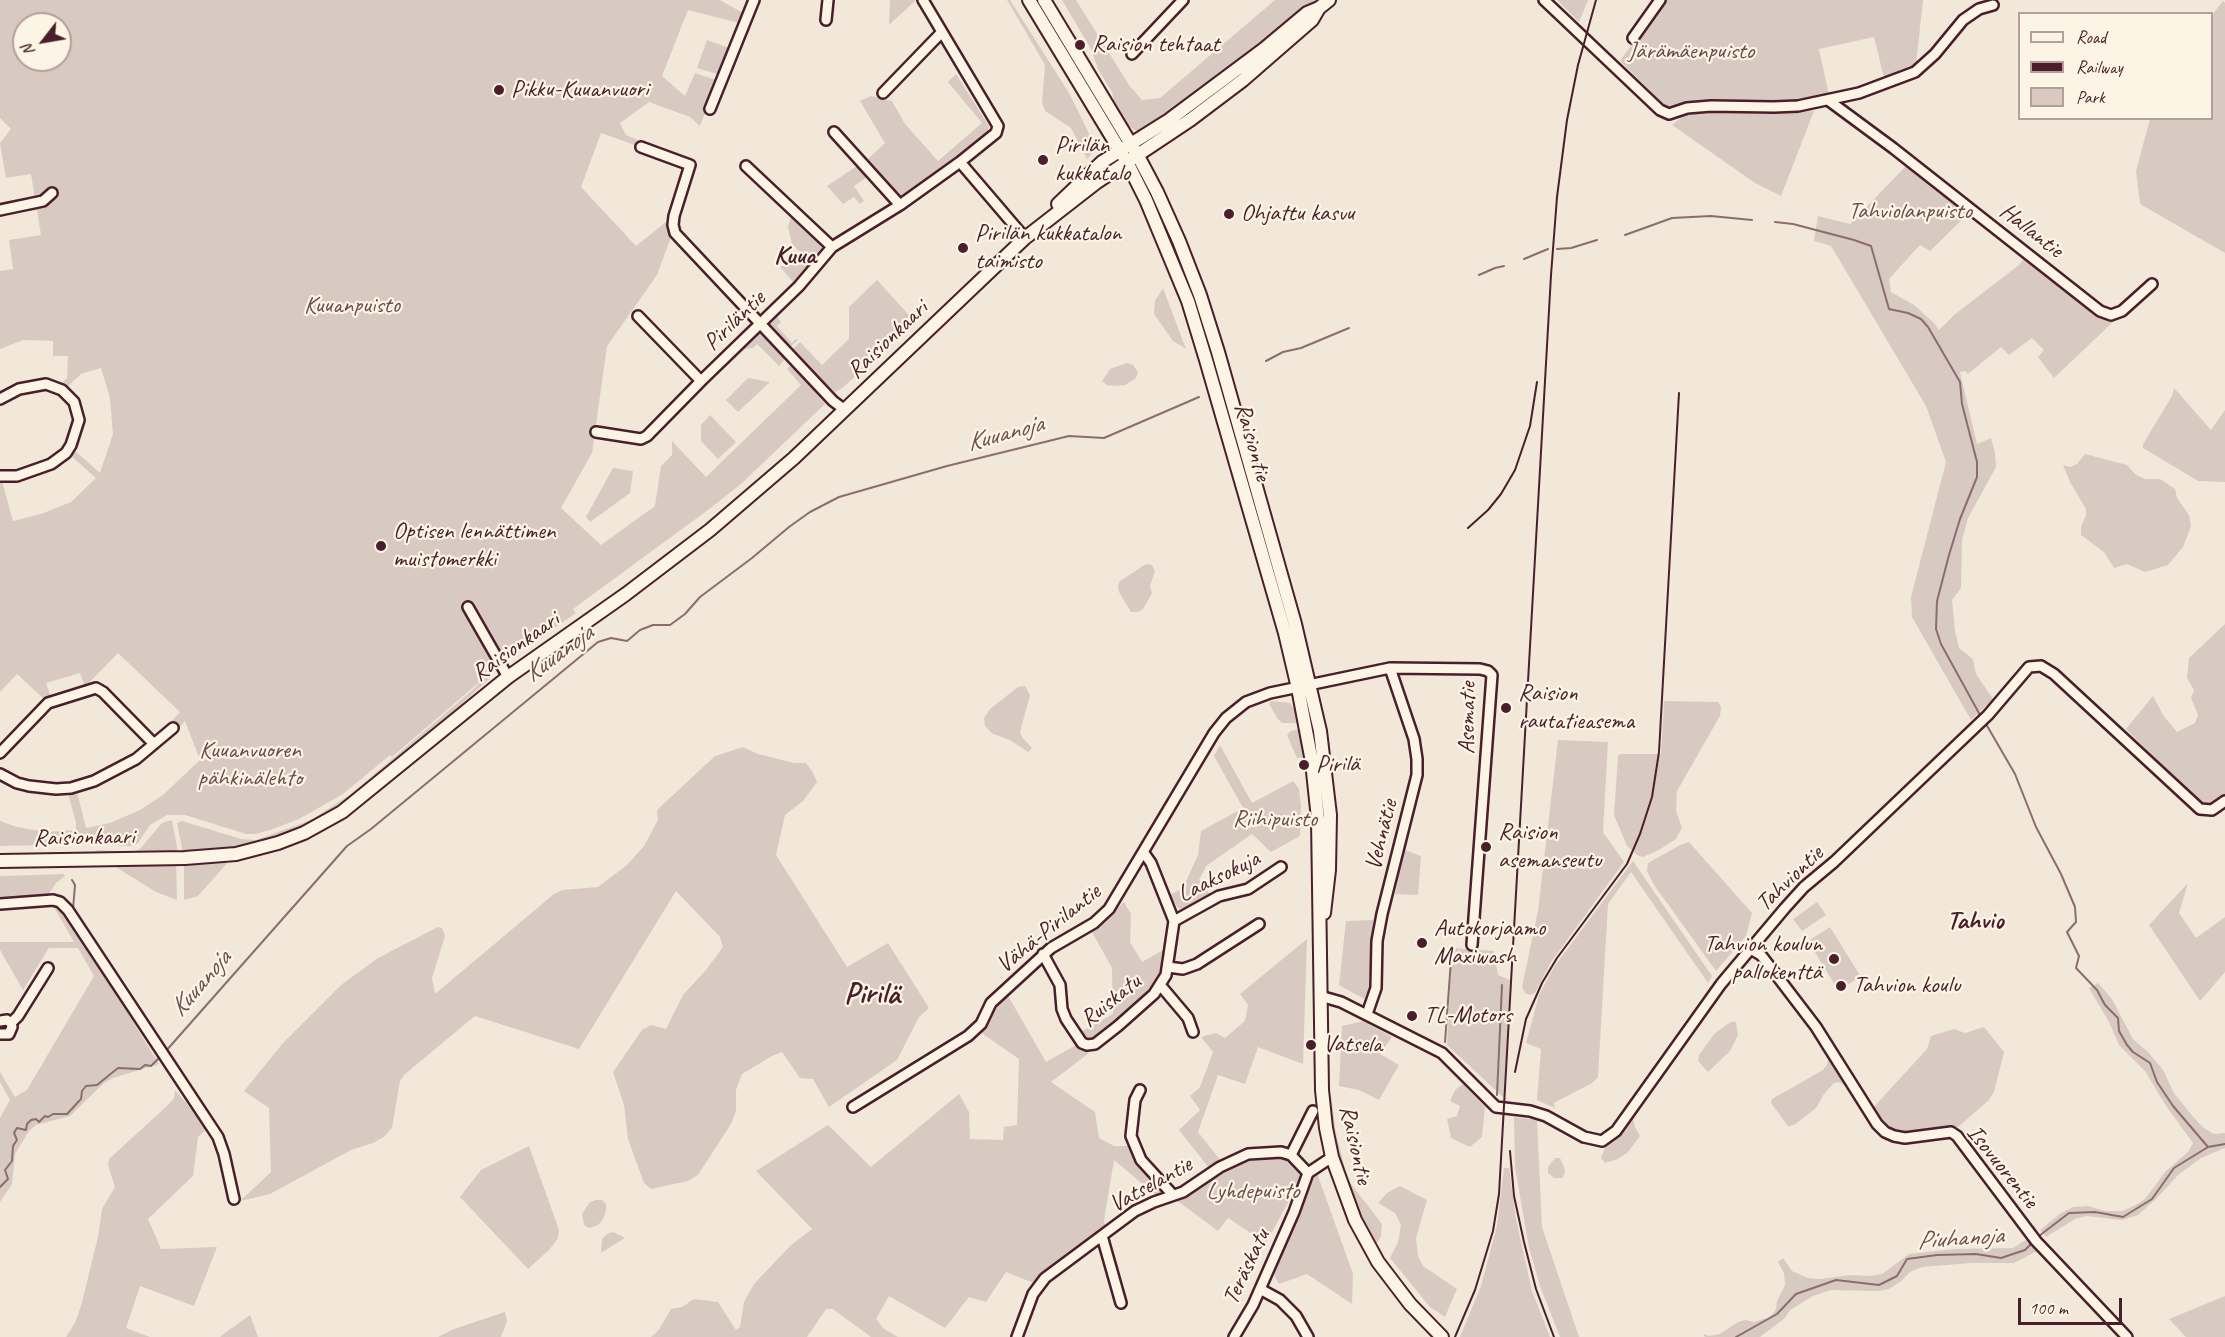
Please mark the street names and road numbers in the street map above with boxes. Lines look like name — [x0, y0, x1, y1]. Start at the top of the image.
street label: Hallantie — [1993, 197, 2069, 265]
street label: Piriläntie — [698, 285, 772, 357]
street label: Raisionkaari — [842, 295, 934, 385]
street label: Raisiontie — [1227, 400, 1277, 484]
street label: Raisionkaari — [467, 606, 565, 688]
street label: Asematie — [1453, 682, 1483, 754]
street label: Vehnätie — [1359, 797, 1405, 873]
street label: Raisionkaari — [33, 823, 135, 853]
street label: Tahviontie — [1750, 840, 1830, 918]
street label: Laaksokuja — [1173, 845, 1265, 909]
street label: Vähä-Pirilantie — [991, 878, 1107, 980]
street label: Ruiskatu — [1075, 968, 1147, 1034]
street label: Raisiontie — [1332, 1103, 1378, 1187]
street label: Isovuorentie — [1960, 1120, 2044, 1214]
street label: Vatselantie — [1105, 1151, 1197, 1219]
street label: Teräskatu — [1217, 1225, 1277, 1309]

